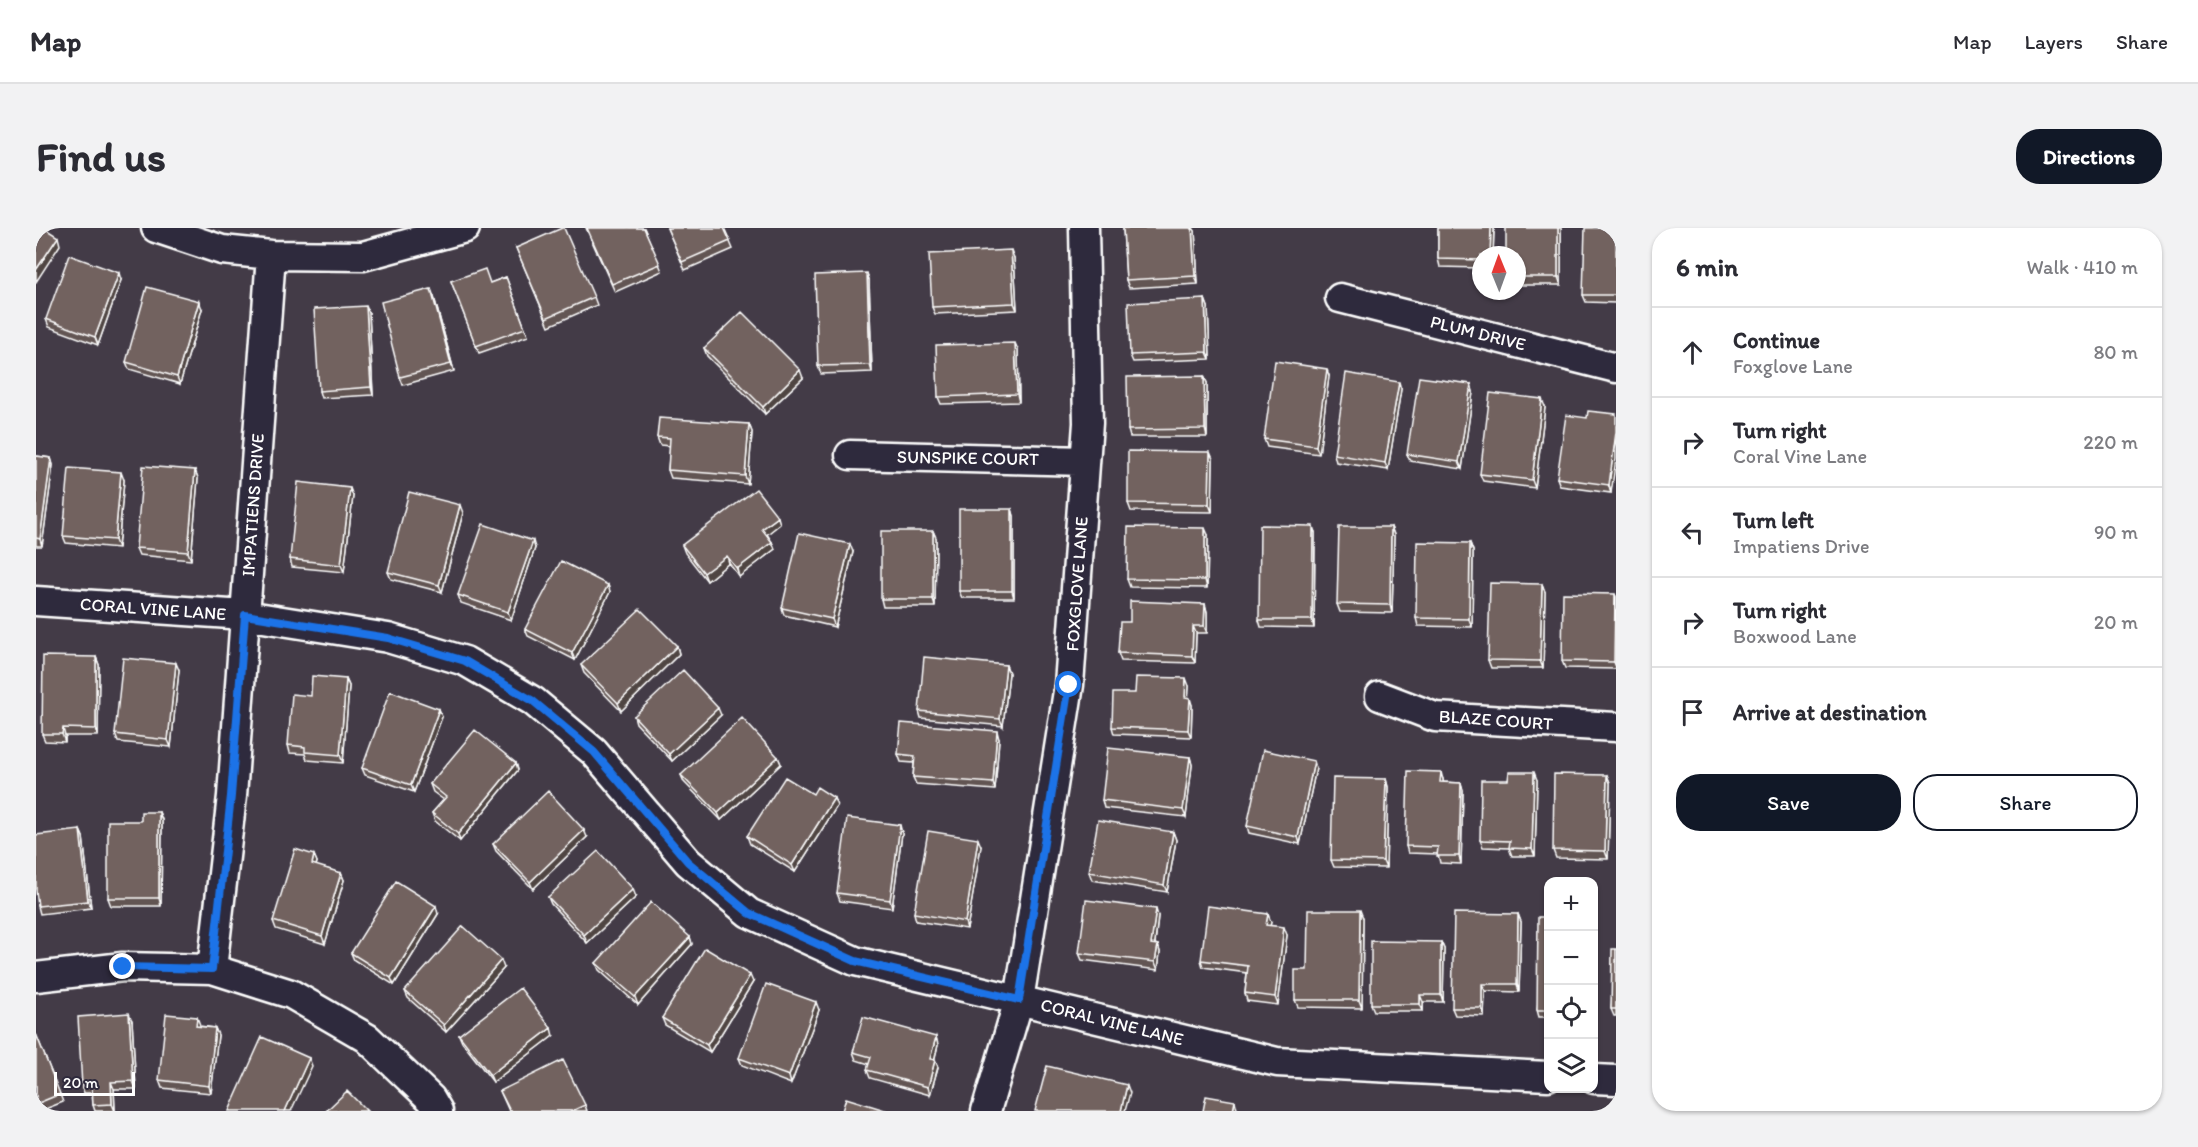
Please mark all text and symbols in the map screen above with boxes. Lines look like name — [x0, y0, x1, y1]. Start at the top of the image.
text: Map — [30, 24, 81, 58]
text: Map — [1953, 29, 1992, 54]
text: Layers — [2025, 29, 2083, 54]
text: Share — [2116, 29, 2168, 54]
button: Directions — [2016, 129, 2162, 184]
text: Find us — [36, 131, 166, 182]
north arrow — [1472, 246, 1526, 300]
text: 6 min — [1676, 251, 1738, 283]
text: Walk · 410 m — [2027, 255, 2138, 279]
street label: PLUM DRIVE — [1428, 311, 1528, 355]
text: Continue — [1733, 327, 1820, 354]
icon: ahead — [1676, 336, 1709, 369]
text: 80 m — [2093, 340, 2138, 364]
text: Foxglove Lane — [1733, 354, 1853, 378]
text: Turn right — [1733, 417, 1827, 444]
icon: right — [1676, 426, 1709, 459]
text: 220 m — [2083, 430, 2138, 454]
street label: IMPATIENS DRIVE — [237, 433, 269, 577]
text: Coral Vine Lane — [1733, 444, 1867, 468]
street label: SUNSPIKE COURT — [897, 446, 1039, 470]
text: Turn left — [1733, 507, 1814, 534]
street label: FOXGLOVE LANE — [1061, 516, 1093, 652]
icon: left — [1676, 516, 1709, 549]
text: 90 m — [2094, 520, 2138, 544]
text: Impatiens Drive — [1733, 534, 1870, 558]
street label: CORAL VINE LANE — [79, 593, 227, 625]
text: Turn right — [1733, 597, 1827, 624]
icon: right — [1676, 606, 1709, 639]
text: 20 m — [2094, 610, 2138, 634]
text: Boxwood Lane — [1733, 624, 1857, 648]
route start — [1055, 671, 1081, 697]
icon: arrive — [1676, 696, 1709, 729]
text: Arrive at destination — [1733, 699, 1927, 726]
street label: BLAZE COURT — [1438, 705, 1554, 735]
button: Save — [1676, 774, 1901, 831]
button: Share — [1913, 774, 2138, 831]
map controls — [1544, 877, 1598, 1093]
button: + — [1544, 877, 1598, 931]
button: − — [1544, 931, 1598, 985]
route end — [109, 953, 135, 979]
button: locate — [1544, 985, 1598, 1039]
street label: CORAL VINE LANE — [1038, 994, 1186, 1050]
button: layers — [1544, 1039, 1598, 1093]
scale bar — [54, 1069, 135, 1096]
text: 20 m — [63, 1073, 98, 1092]

